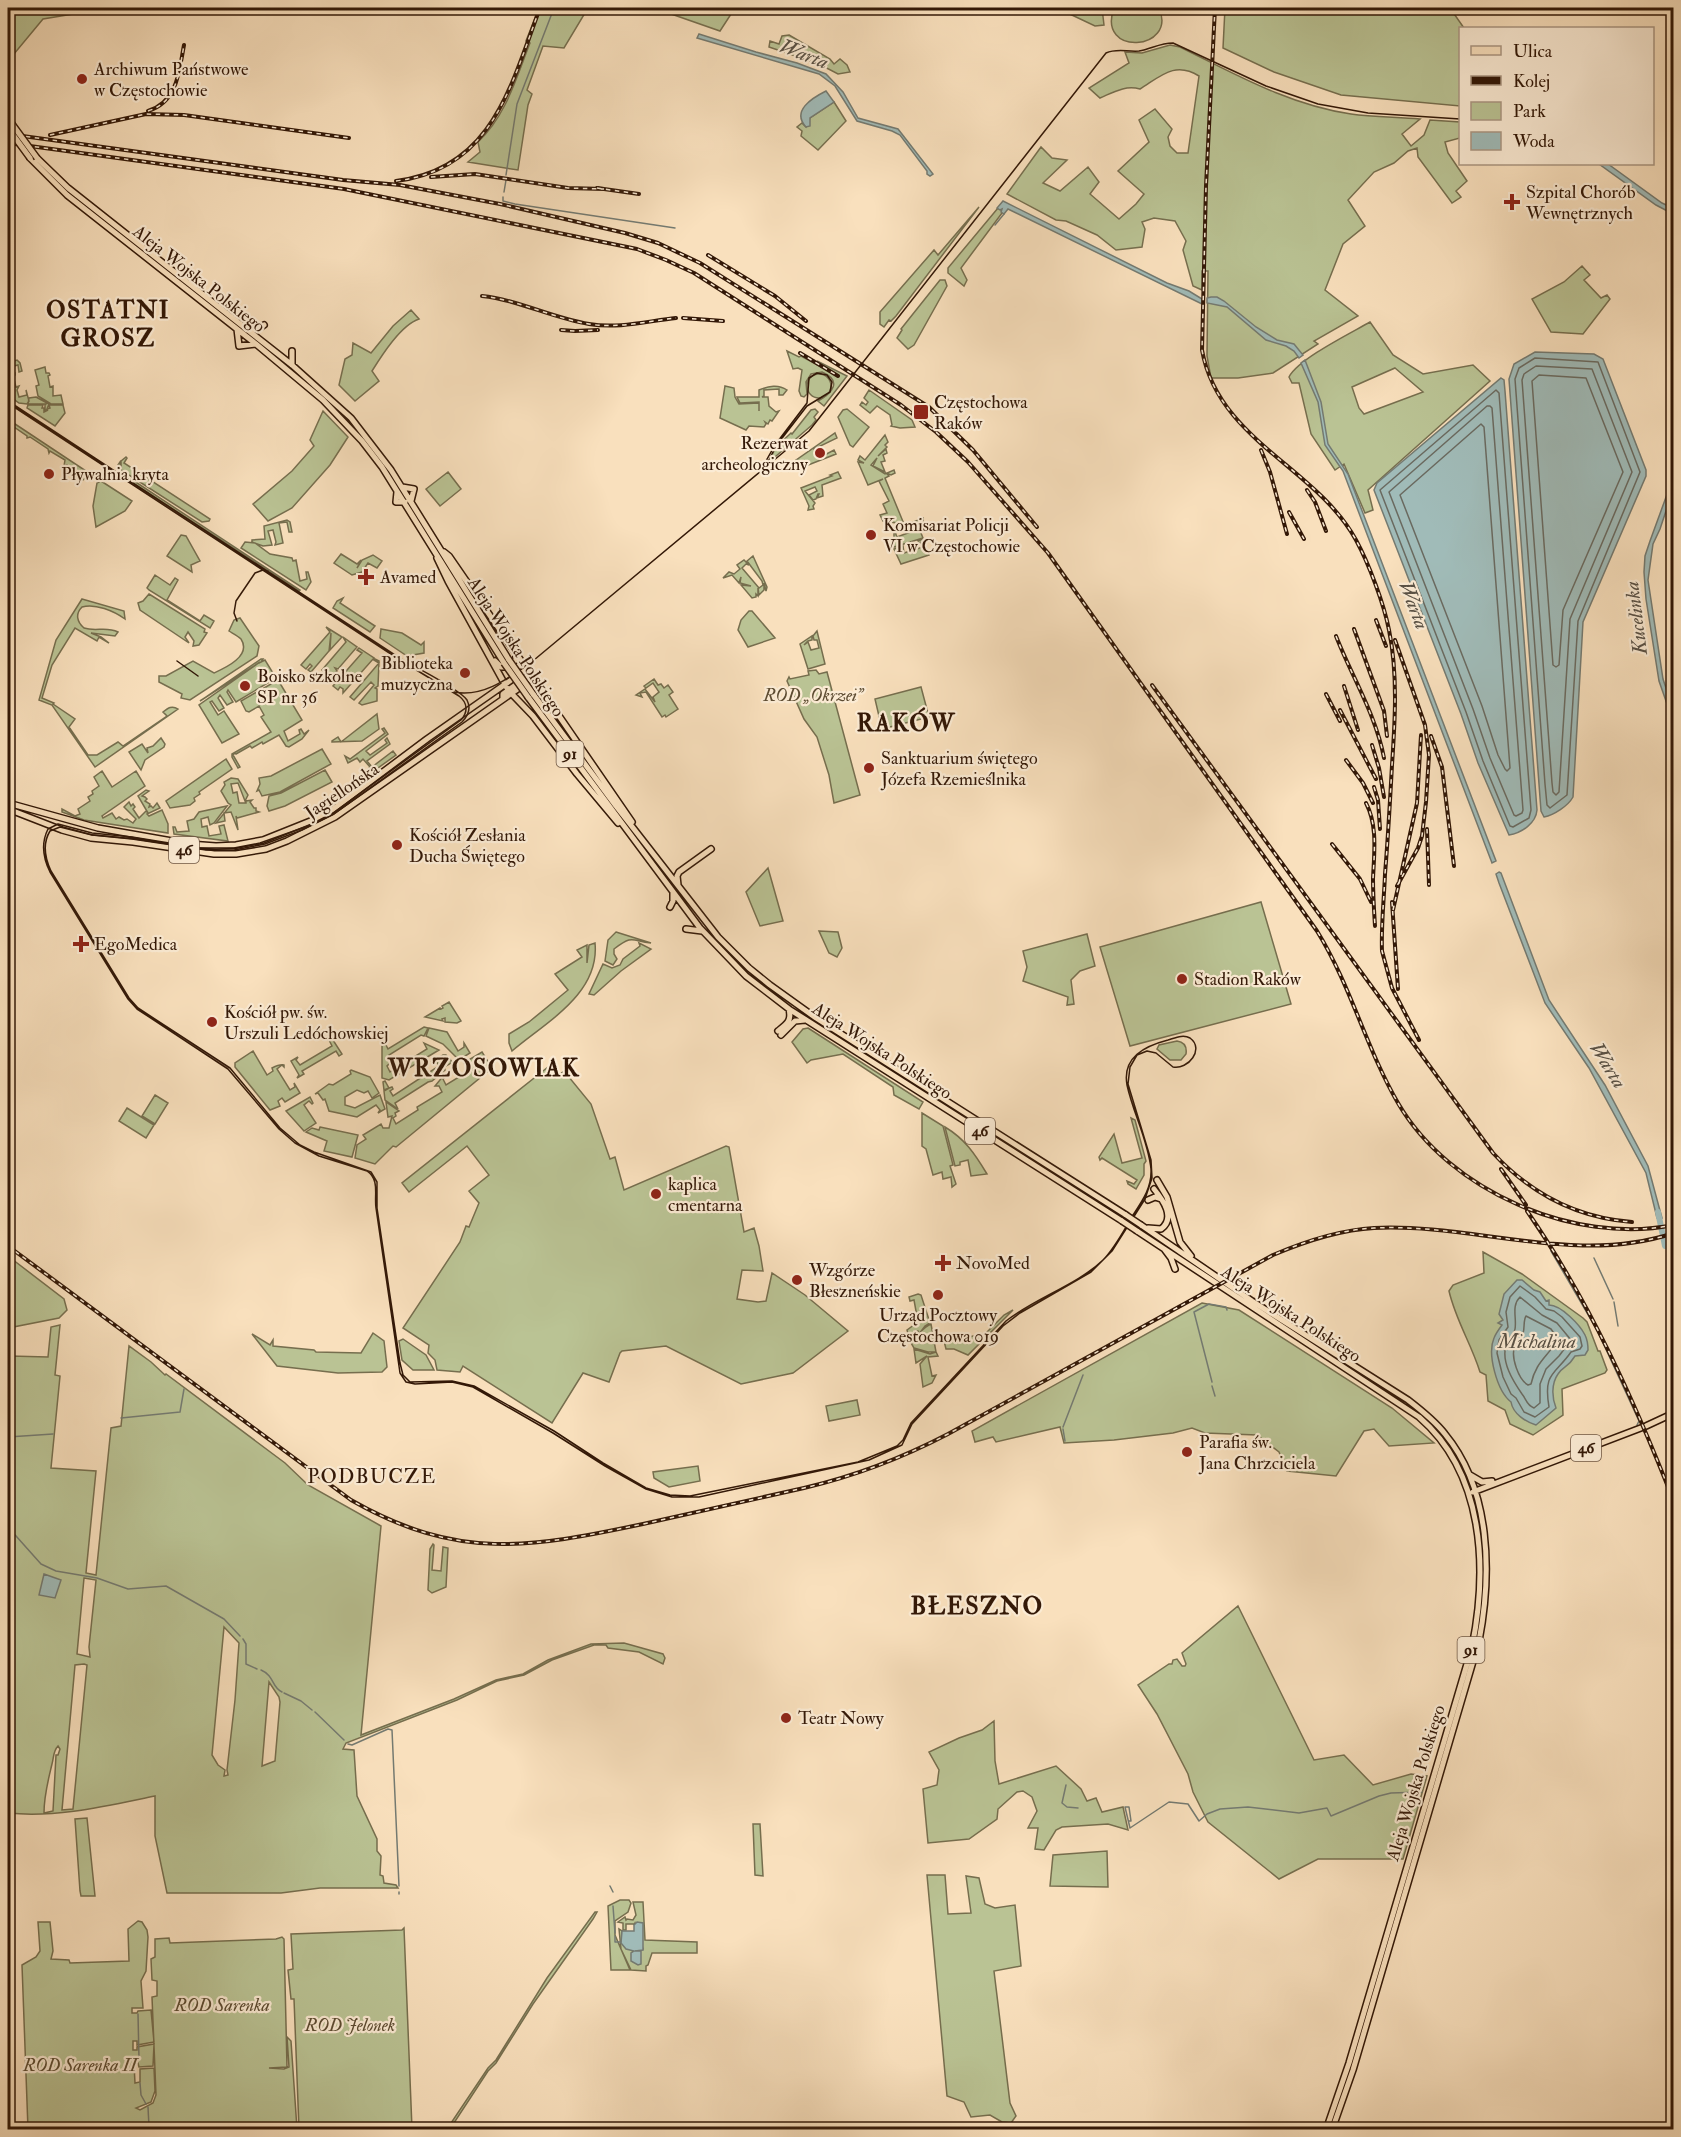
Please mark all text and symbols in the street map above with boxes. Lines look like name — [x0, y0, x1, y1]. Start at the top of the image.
legend — [1459, 27, 1654, 165]
water label: Warta — [776, 33, 832, 75]
text: Ulica — [1513, 40, 1553, 63]
place label: Archiwum Państwowe w Częstochowie — [93, 58, 249, 102]
text: Kolej — [1513, 70, 1550, 93]
marker: Archiwum Państwowe w Częstochowie — [75, 72, 89, 86]
text: Park — [1513, 100, 1546, 123]
text: Woda — [1512, 130, 1555, 153]
place label: Szpital Chorób Wewnętrznych — [1525, 181, 1636, 225]
marker: Szpital Chorób Wewnętrznych — [1503, 193, 1521, 211]
street label: Aleja Wojska Polskiego — [127, 219, 270, 338]
district label: OSTATNI GROSZ — [46, 295, 170, 354]
place label: Częstochowa Raków — [934, 391, 1028, 435]
marker: Częstochowa Raków — [912, 403, 930, 421]
place label: Rezerwat archeologiczny — [701, 432, 809, 476]
marker: Rezerwat archeologiczny — [813, 446, 827, 460]
place label: Pływalnia kryta — [61, 463, 169, 486]
marker: Pływalnia kryta — [42, 467, 56, 481]
place label: Komisariat Policji VI w Częstochowie — [883, 514, 1021, 558]
marker: Komisariat Policji VI w Częstochowie — [864, 528, 878, 542]
place label: Avamed — [379, 566, 437, 589]
marker: Avamed — [357, 568, 375, 586]
street label: Aleja Wojska Polskiego — [462, 572, 570, 721]
water label: Warta — [1393, 577, 1435, 633]
water label: Kucelinka — [1619, 580, 1653, 657]
place label: Biblioteka muzyczna — [381, 652, 454, 696]
place label: Boisko szkolne SP nr 36 — [257, 665, 363, 709]
marker: Biblioteka muzyczna — [458, 666, 472, 680]
marker: Boisko szkolne SP nr 36 — [238, 679, 252, 693]
park label: ROD „Okrzei” — [762, 684, 865, 707]
district label: RAKÓW — [856, 707, 956, 739]
road number: 91 — [556, 741, 584, 767]
place label: Sanktuarium świętego Józefa Rzemieślnika — [880, 747, 1038, 791]
street label: Jagiellońska — [300, 758, 384, 825]
marker: Sanktuarium świętego Józefa Rzemieślnika — [862, 761, 876, 775]
place label: Kościół Zesłania Ducha Świętego — [409, 824, 526, 868]
road number: 46 — [169, 837, 199, 863]
marker: Kościół Zesłania Ducha Świętego — [390, 838, 404, 852]
place label: EgoMedica — [94, 933, 178, 956]
marker: EgoMedica — [72, 935, 90, 953]
place label: Stadion Raków — [1194, 968, 1302, 991]
marker: Stadion Raków — [1175, 972, 1189, 986]
street label: Aleja Wojska Polskiego — [807, 997, 956, 1105]
place label: Kościół pw. św. Urszuli Ledóchowskiej — [224, 1001, 388, 1045]
marker: Kościół pw. św. Urszuli Ledóchowskiej — [205, 1015, 219, 1029]
water label: Warta — [1584, 1037, 1632, 1093]
district label: WRZOSOWIAK — [387, 1053, 580, 1084]
road number: 46 — [965, 1118, 995, 1144]
place label: kaplica cmentarna — [668, 1173, 743, 1217]
marker: kaplica cmentarna — [649, 1187, 663, 1201]
place label: NovoMed — [956, 1252, 1030, 1275]
marker: NovoMed — [934, 1254, 952, 1272]
place label: Wzgórze Błeszneńskie — [808, 1259, 901, 1303]
street label: Aleja Wojska Polskiego — [1216, 1260, 1365, 1368]
marker: Wzgórze Błeszneńskie — [790, 1273, 804, 1287]
marker: Urząd Pocztowy Częstochowa 019 — [931, 1288, 945, 1302]
place label: Urząd Pocztowy Częstochowa 019 — [877, 1304, 999, 1348]
water label: Michalina — [1497, 1329, 1576, 1354]
place label: Parafia św. Jana Chrzciciela — [1198, 1431, 1316, 1475]
road number: 46 — [1571, 1435, 1601, 1461]
marker: Parafia św. Jana Chrzciciela — [1180, 1445, 1194, 1459]
district label: PODBUCZE — [307, 1464, 437, 1489]
district label: BŁESZNO — [911, 1591, 1043, 1622]
road number: 91 — [1458, 1637, 1484, 1663]
street label: Aleja Wojska Polskiego — [1381, 1702, 1451, 1865]
place label: Teatr Nowy — [798, 1707, 885, 1730]
marker: Teatr Nowy — [779, 1711, 793, 1725]
park label: ROD Sarenka — [173, 1994, 270, 2017]
park label: ROD Jelonek — [304, 2014, 395, 2037]
park label: ROD Sarenka II — [22, 2054, 140, 2077]

